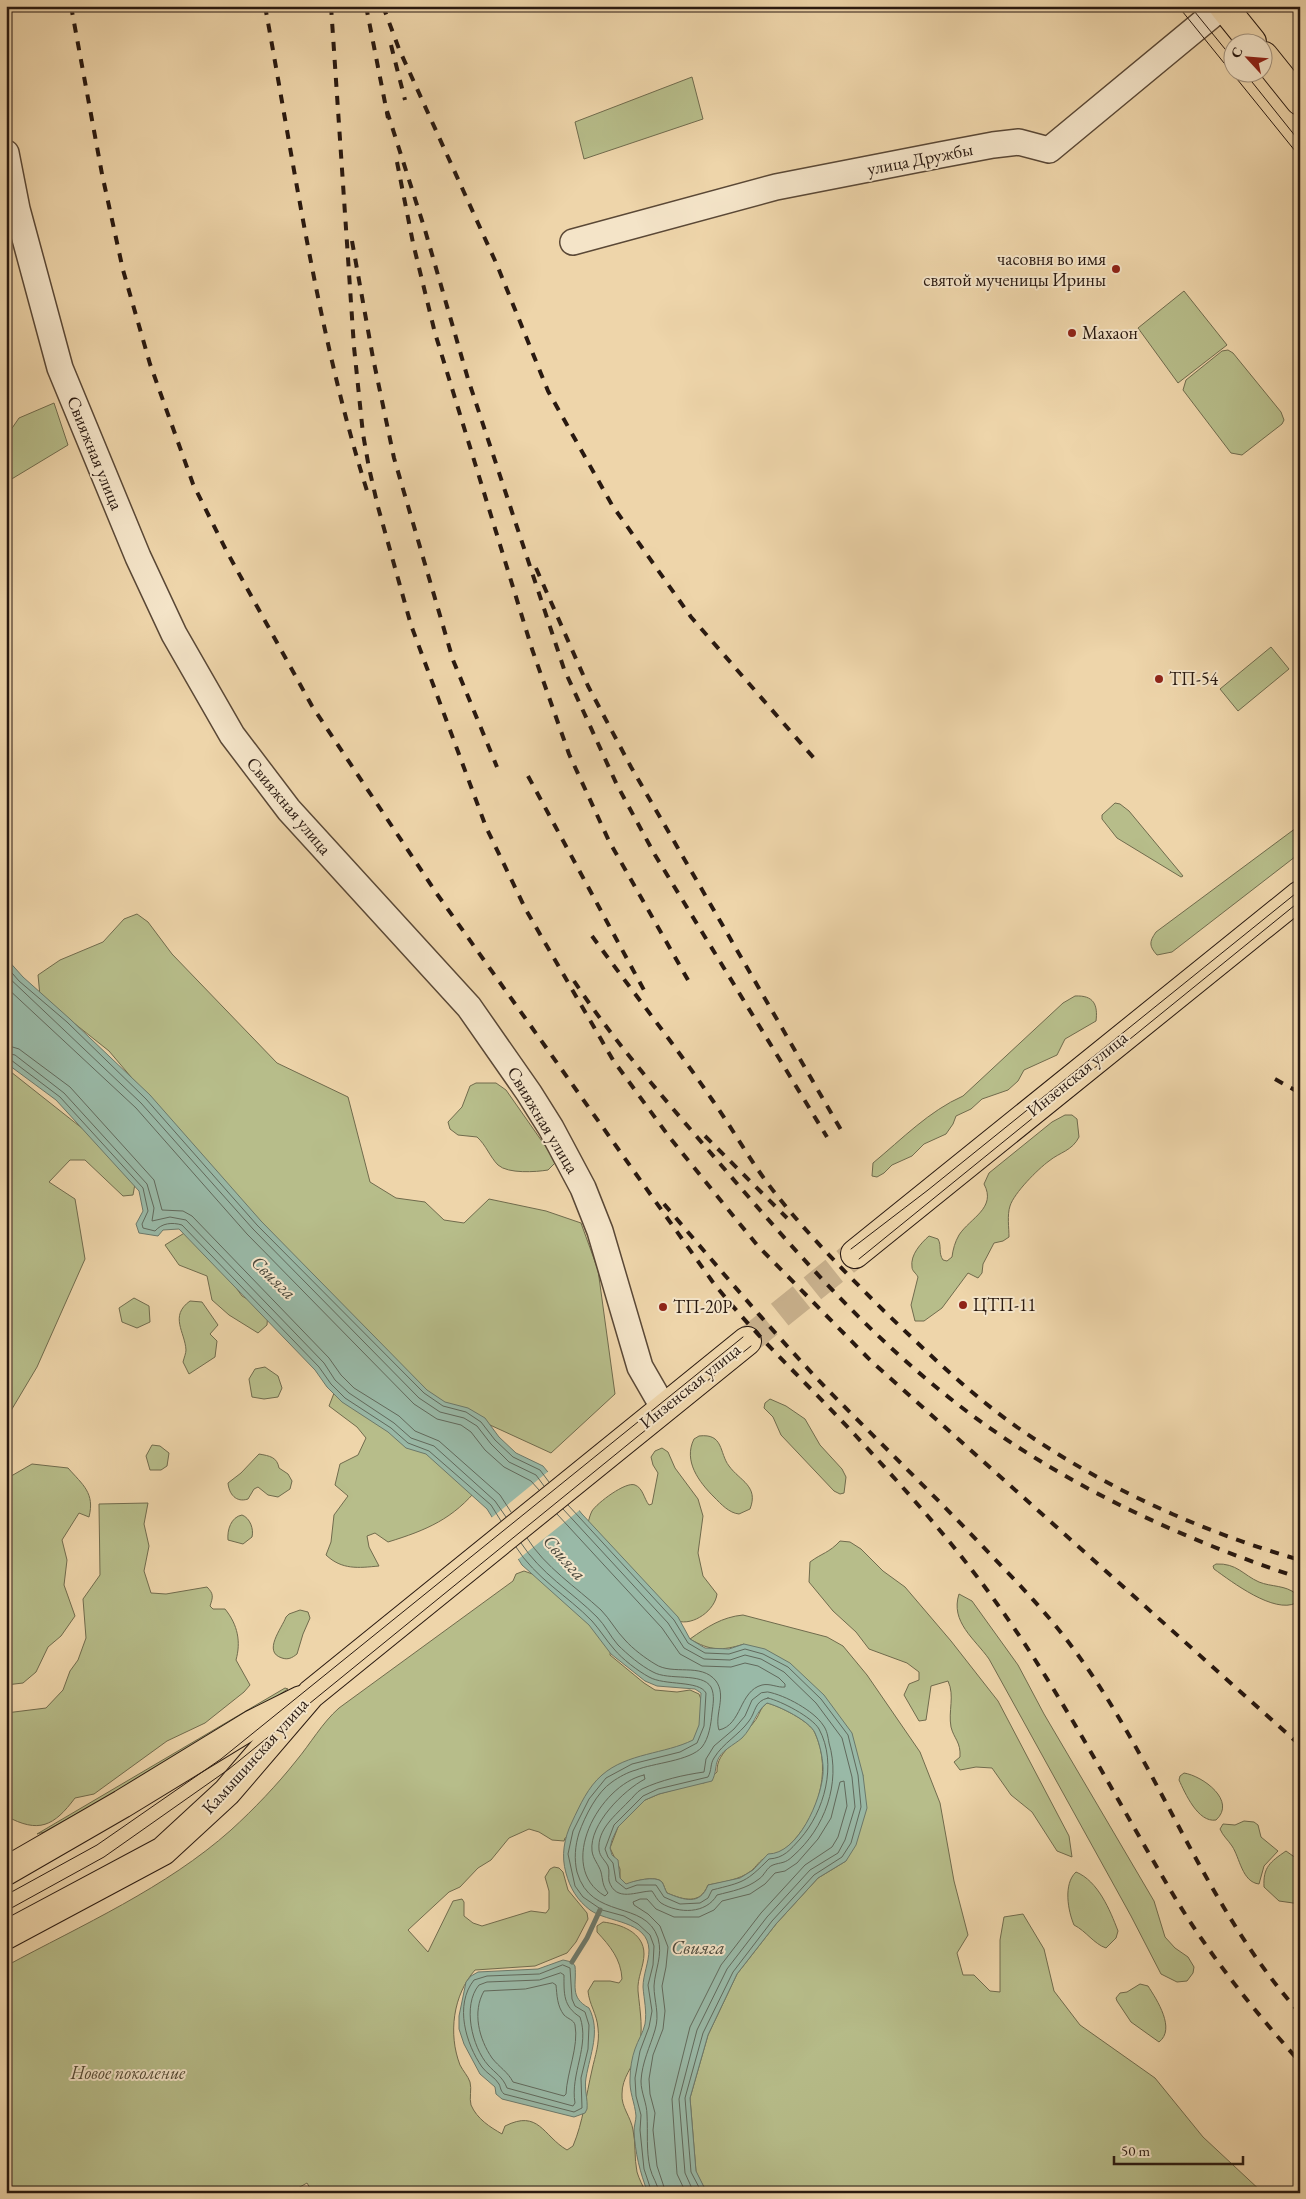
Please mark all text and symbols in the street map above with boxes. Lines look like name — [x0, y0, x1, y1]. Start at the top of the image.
north arrow — [1224, 32, 1274, 82]
text: С — [1226, 44, 1247, 61]
street label: улица Дружбы — [865, 137, 975, 180]
place label: часовня во имя святой мученицы Ирины — [923, 247, 1106, 291]
marker: часовня во имя святой мученицы Ирины — [1110, 263, 1122, 275]
place label: Махаон — [1082, 321, 1138, 344]
marker: Махаон — [1066, 327, 1078, 339]
street label: Свияжная улица — [62, 392, 129, 514]
place label: ТП-54 — [1169, 667, 1219, 690]
marker: ТП-54 — [1153, 673, 1165, 685]
street label: Свияжная улица — [242, 752, 338, 860]
street label: Инзенская улица — [1022, 1025, 1132, 1121]
street label: Свияжная улица — [502, 1062, 585, 1178]
water label: Свияга — [246, 1250, 302, 1305]
place label: ЦТП-11 — [973, 1293, 1036, 1316]
place label: ТП-20Р — [673, 1295, 732, 1318]
marker: ЦТП-11 — [957, 1299, 969, 1311]
marker: ТП-20Р — [657, 1301, 669, 1313]
street label: Инзенская улица — [635, 1337, 745, 1433]
water label: Свияга — [537, 1529, 592, 1586]
street label: Камышинская улица — [196, 1692, 314, 1819]
water label: Свияга — [671, 1935, 725, 1960]
park label: Новое поколение — [70, 2061, 186, 2084]
scale bar — [1114, 2134, 1242, 2166]
text: 50 m — [1121, 2141, 1150, 2160]

